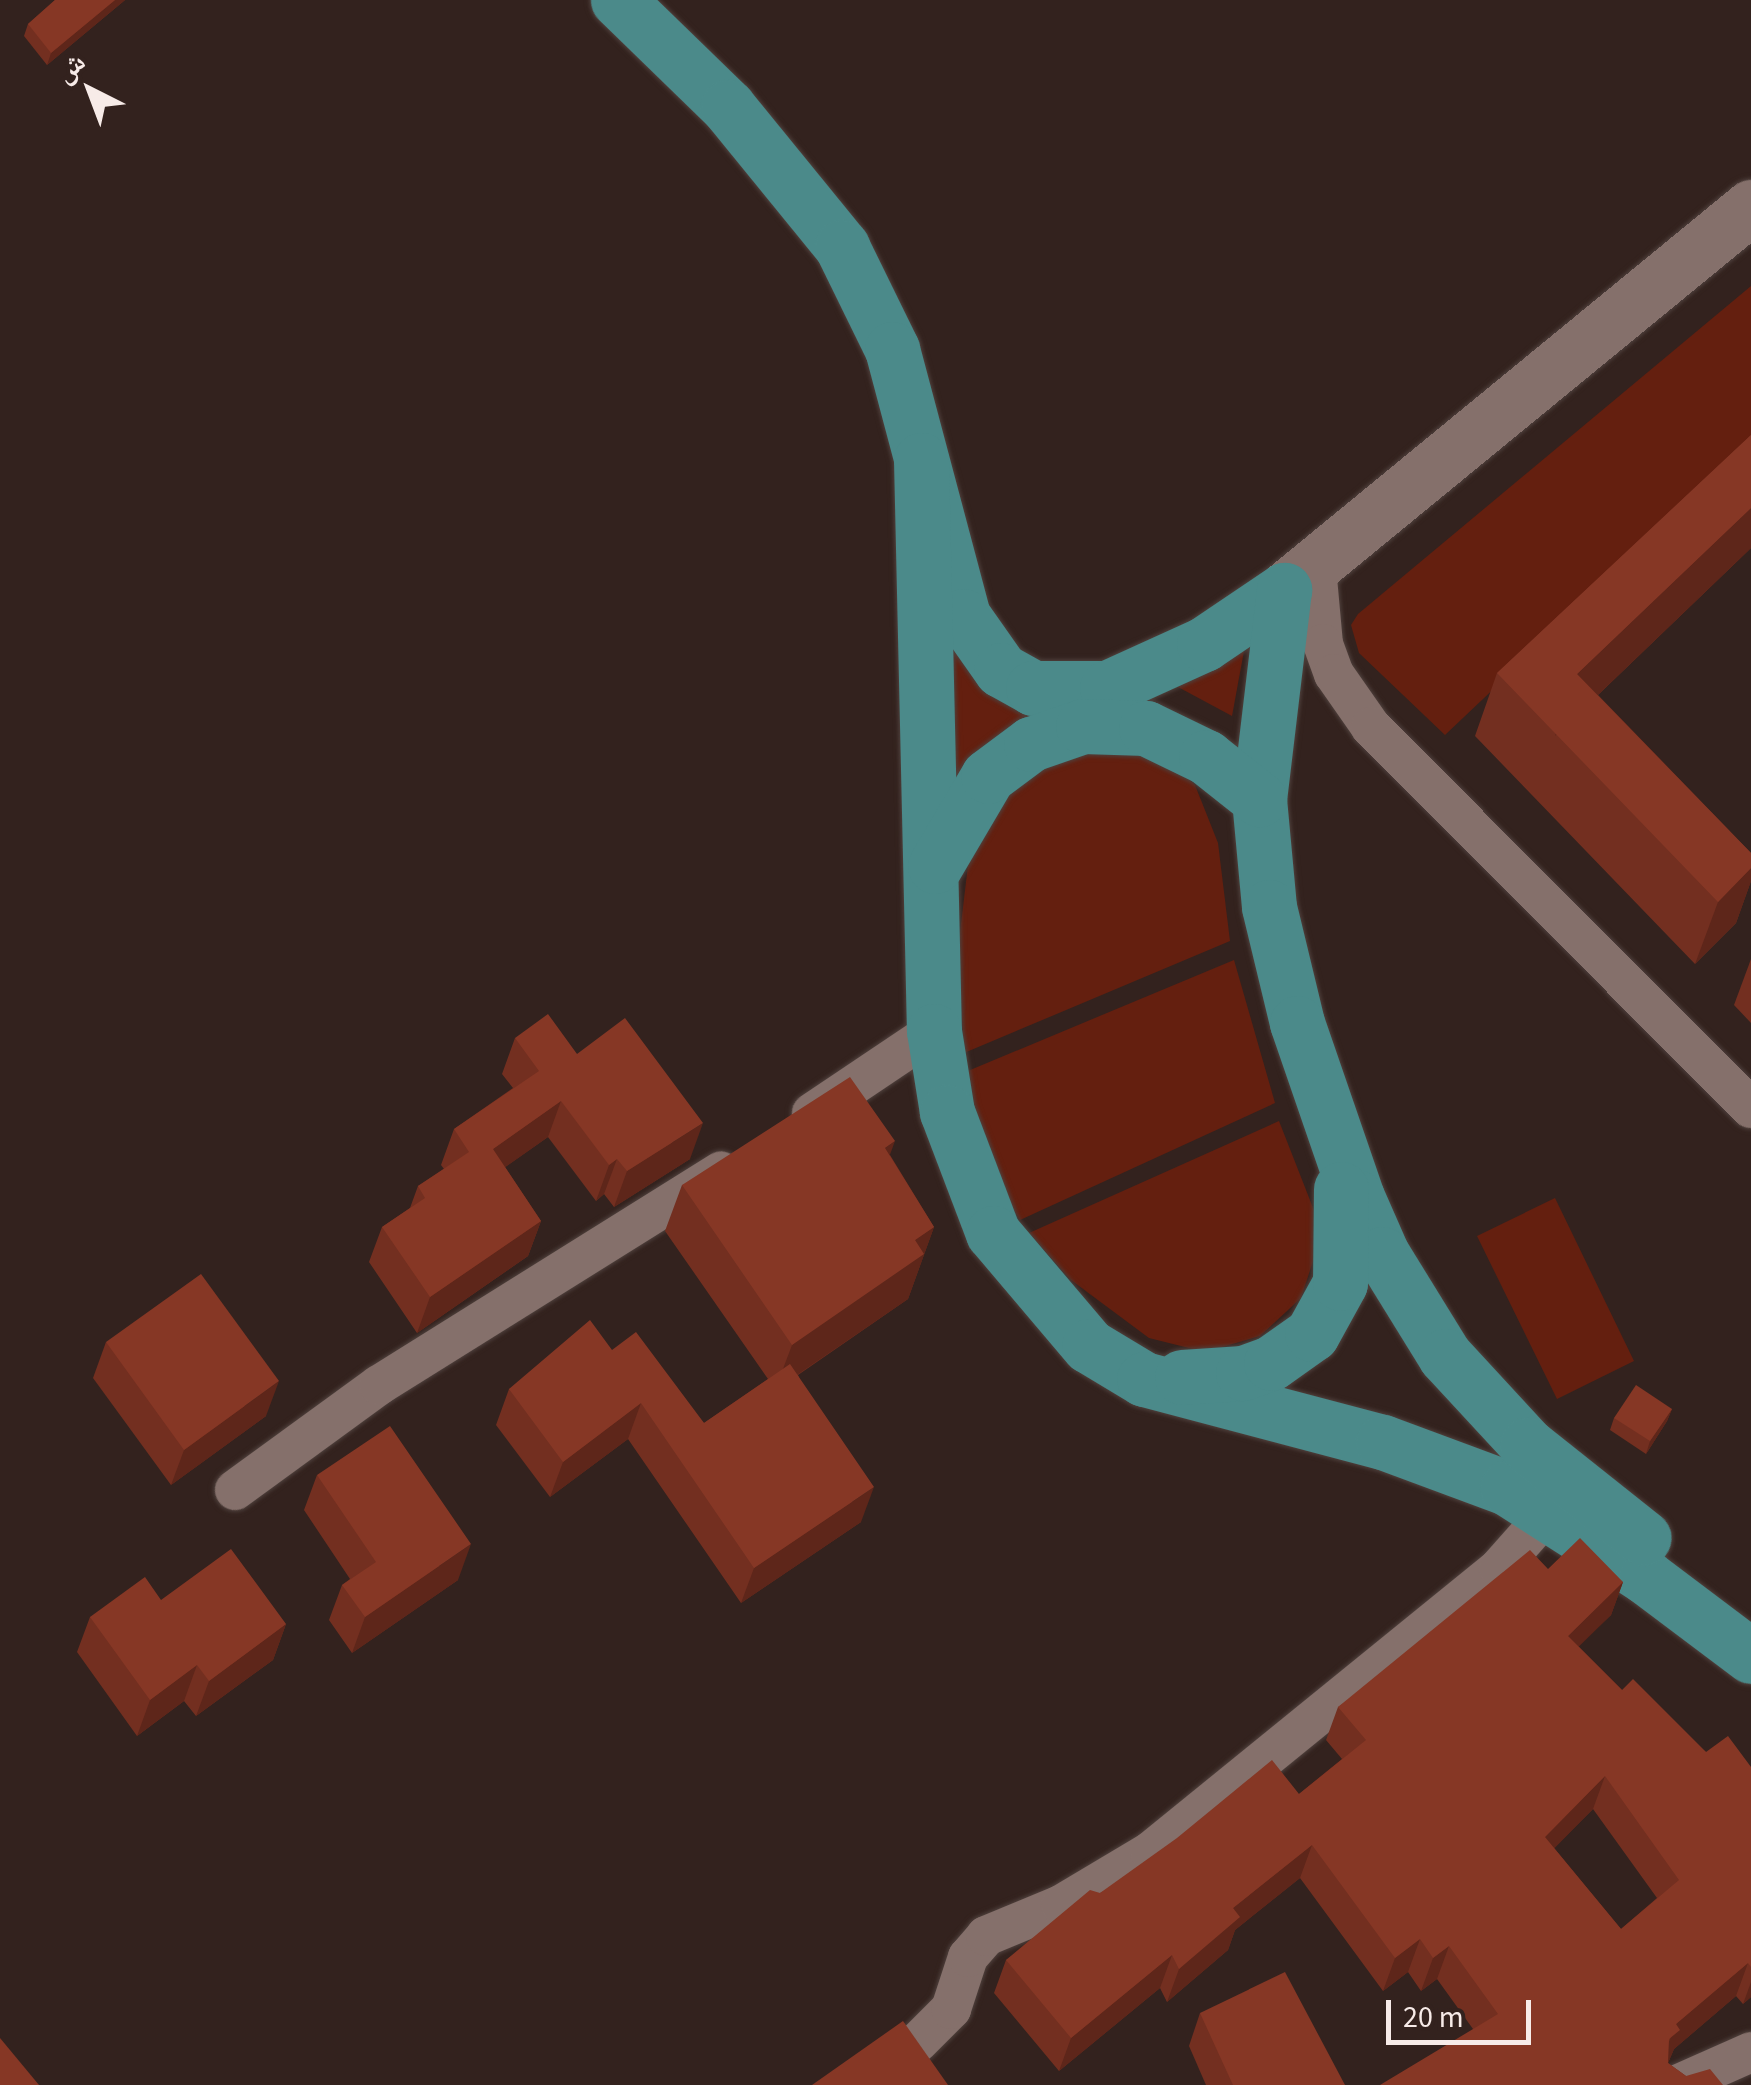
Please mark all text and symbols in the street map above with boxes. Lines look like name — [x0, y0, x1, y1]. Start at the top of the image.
north arrow — [40, 40, 140, 140]
text: ش — [46, 43, 94, 93]
scale bar — [1391, 1980, 1536, 2042]
text: 20 m — [1403, 1996, 1464, 2039]

